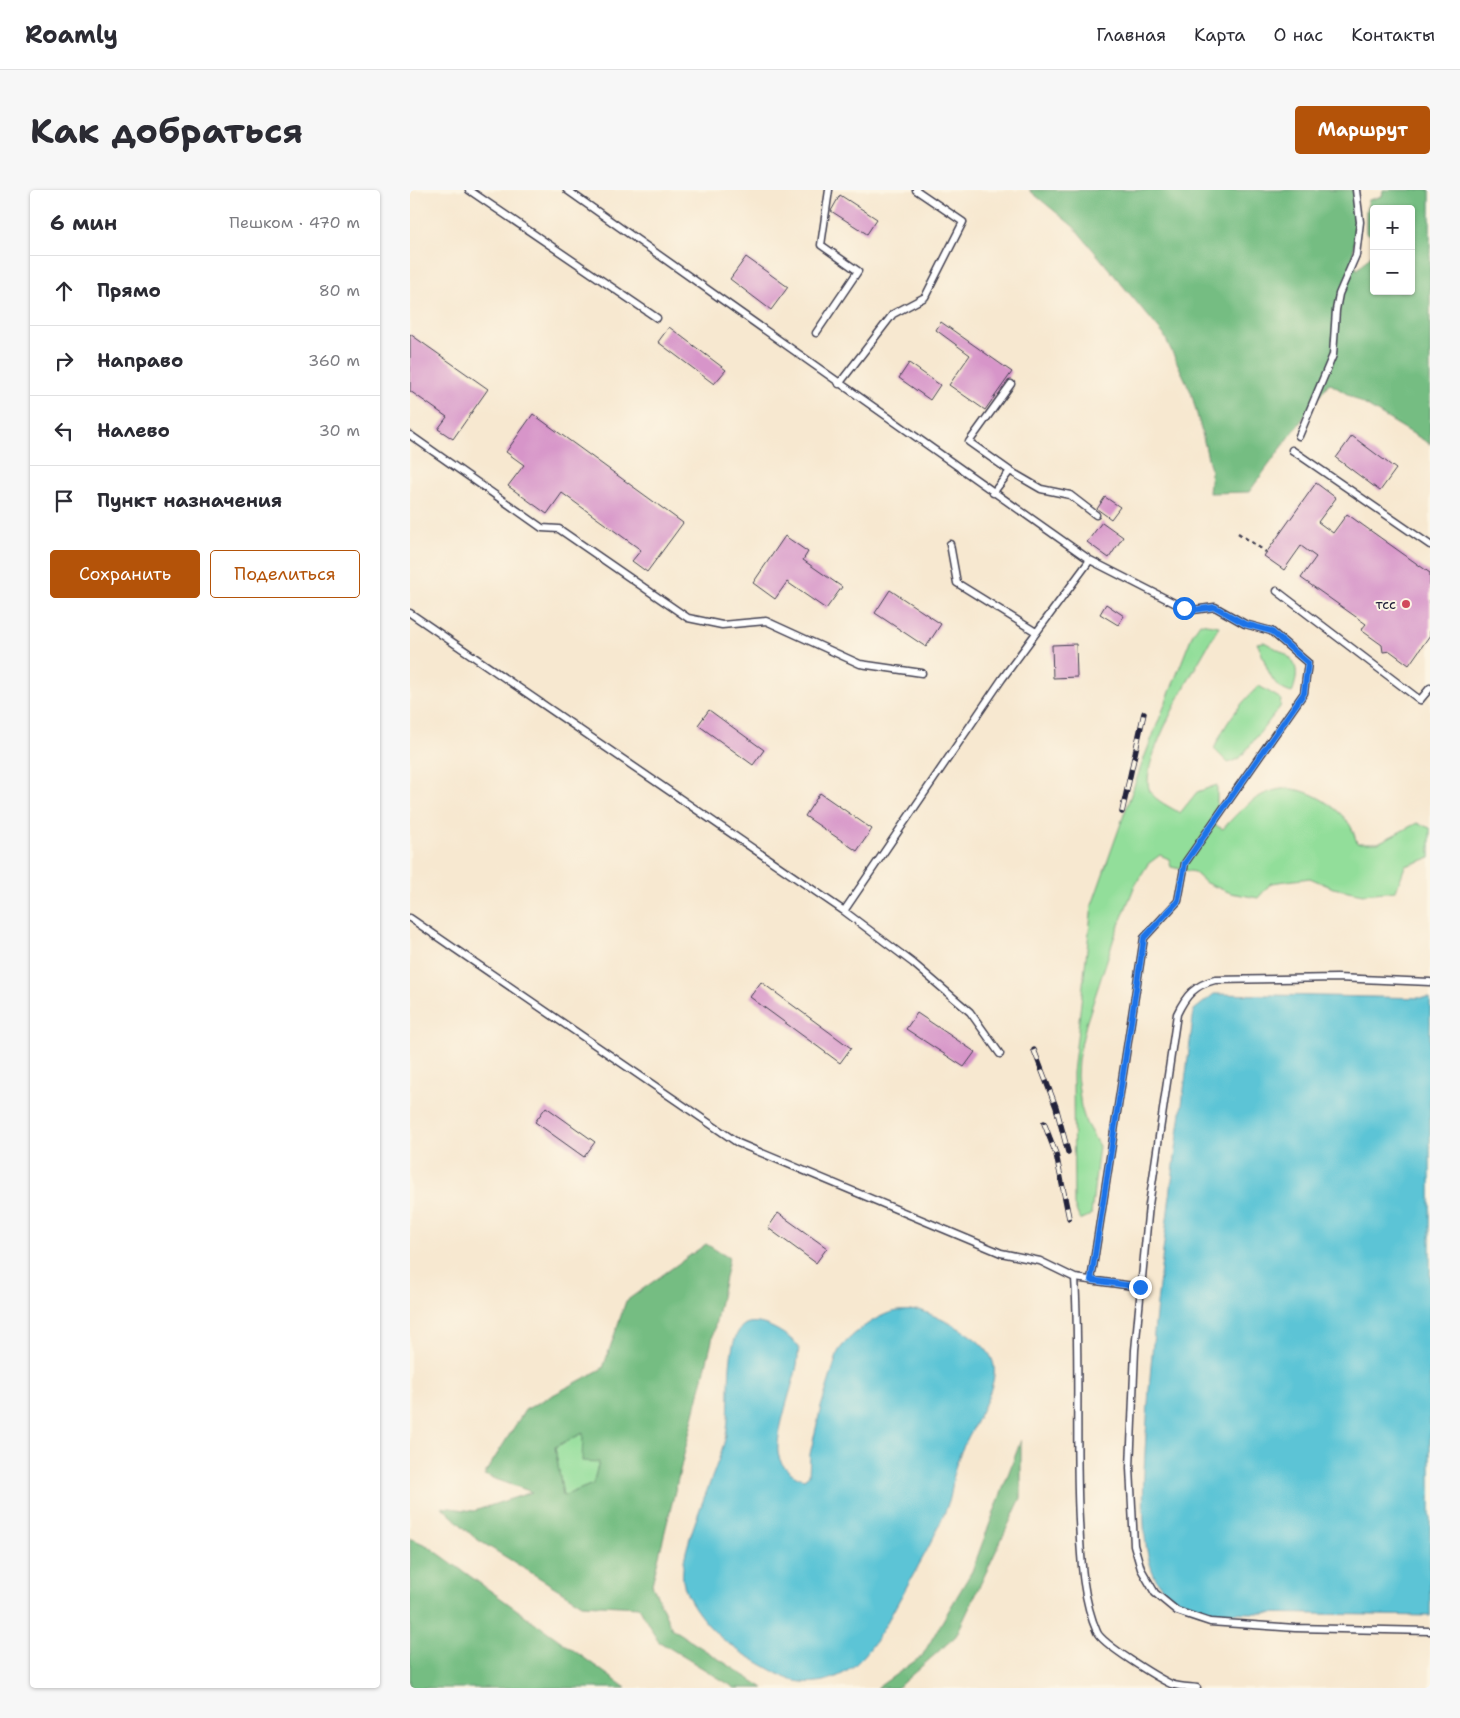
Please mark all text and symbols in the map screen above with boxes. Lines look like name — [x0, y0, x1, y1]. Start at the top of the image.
text: Roamly — [25, 19, 118, 51]
text: Главная — [1096, 23, 1166, 47]
text: Карта — [1194, 23, 1246, 47]
text: О нас — [1274, 23, 1323, 47]
text: Контакты — [1351, 23, 1435, 47]
button: Маршрут — [1295, 106, 1430, 154]
text: Как добраться — [30, 107, 303, 154]
map controls — [1370, 205, 1415, 295]
button: + — [1370, 205, 1415, 250]
text: 6 мин — [50, 209, 117, 237]
text: Пешком · 470 m — [229, 212, 360, 233]
button: − — [1370, 250, 1415, 295]
icon: ahead — [50, 277, 78, 305]
text: Прямо — [97, 278, 161, 303]
text: 80 m — [319, 280, 360, 301]
icon: right — [50, 347, 78, 375]
text: Направо — [97, 348, 183, 373]
text: 360 m — [308, 350, 360, 371]
icon: left — [50, 417, 78, 445]
text: Налево — [97, 418, 170, 443]
text: 30 m — [319, 420, 360, 441]
icon: arrive — [50, 487, 78, 515]
text: Пункт назначения — [97, 488, 282, 513]
button: Сохранить — [50, 550, 200, 598]
button: Поделиться — [210, 550, 360, 598]
place label: тсс — [1376, 595, 1396, 613]
route start — [1173, 597, 1196, 620]
marker: тсс — [1400, 598, 1412, 610]
route end — [1129, 1276, 1152, 1299]

